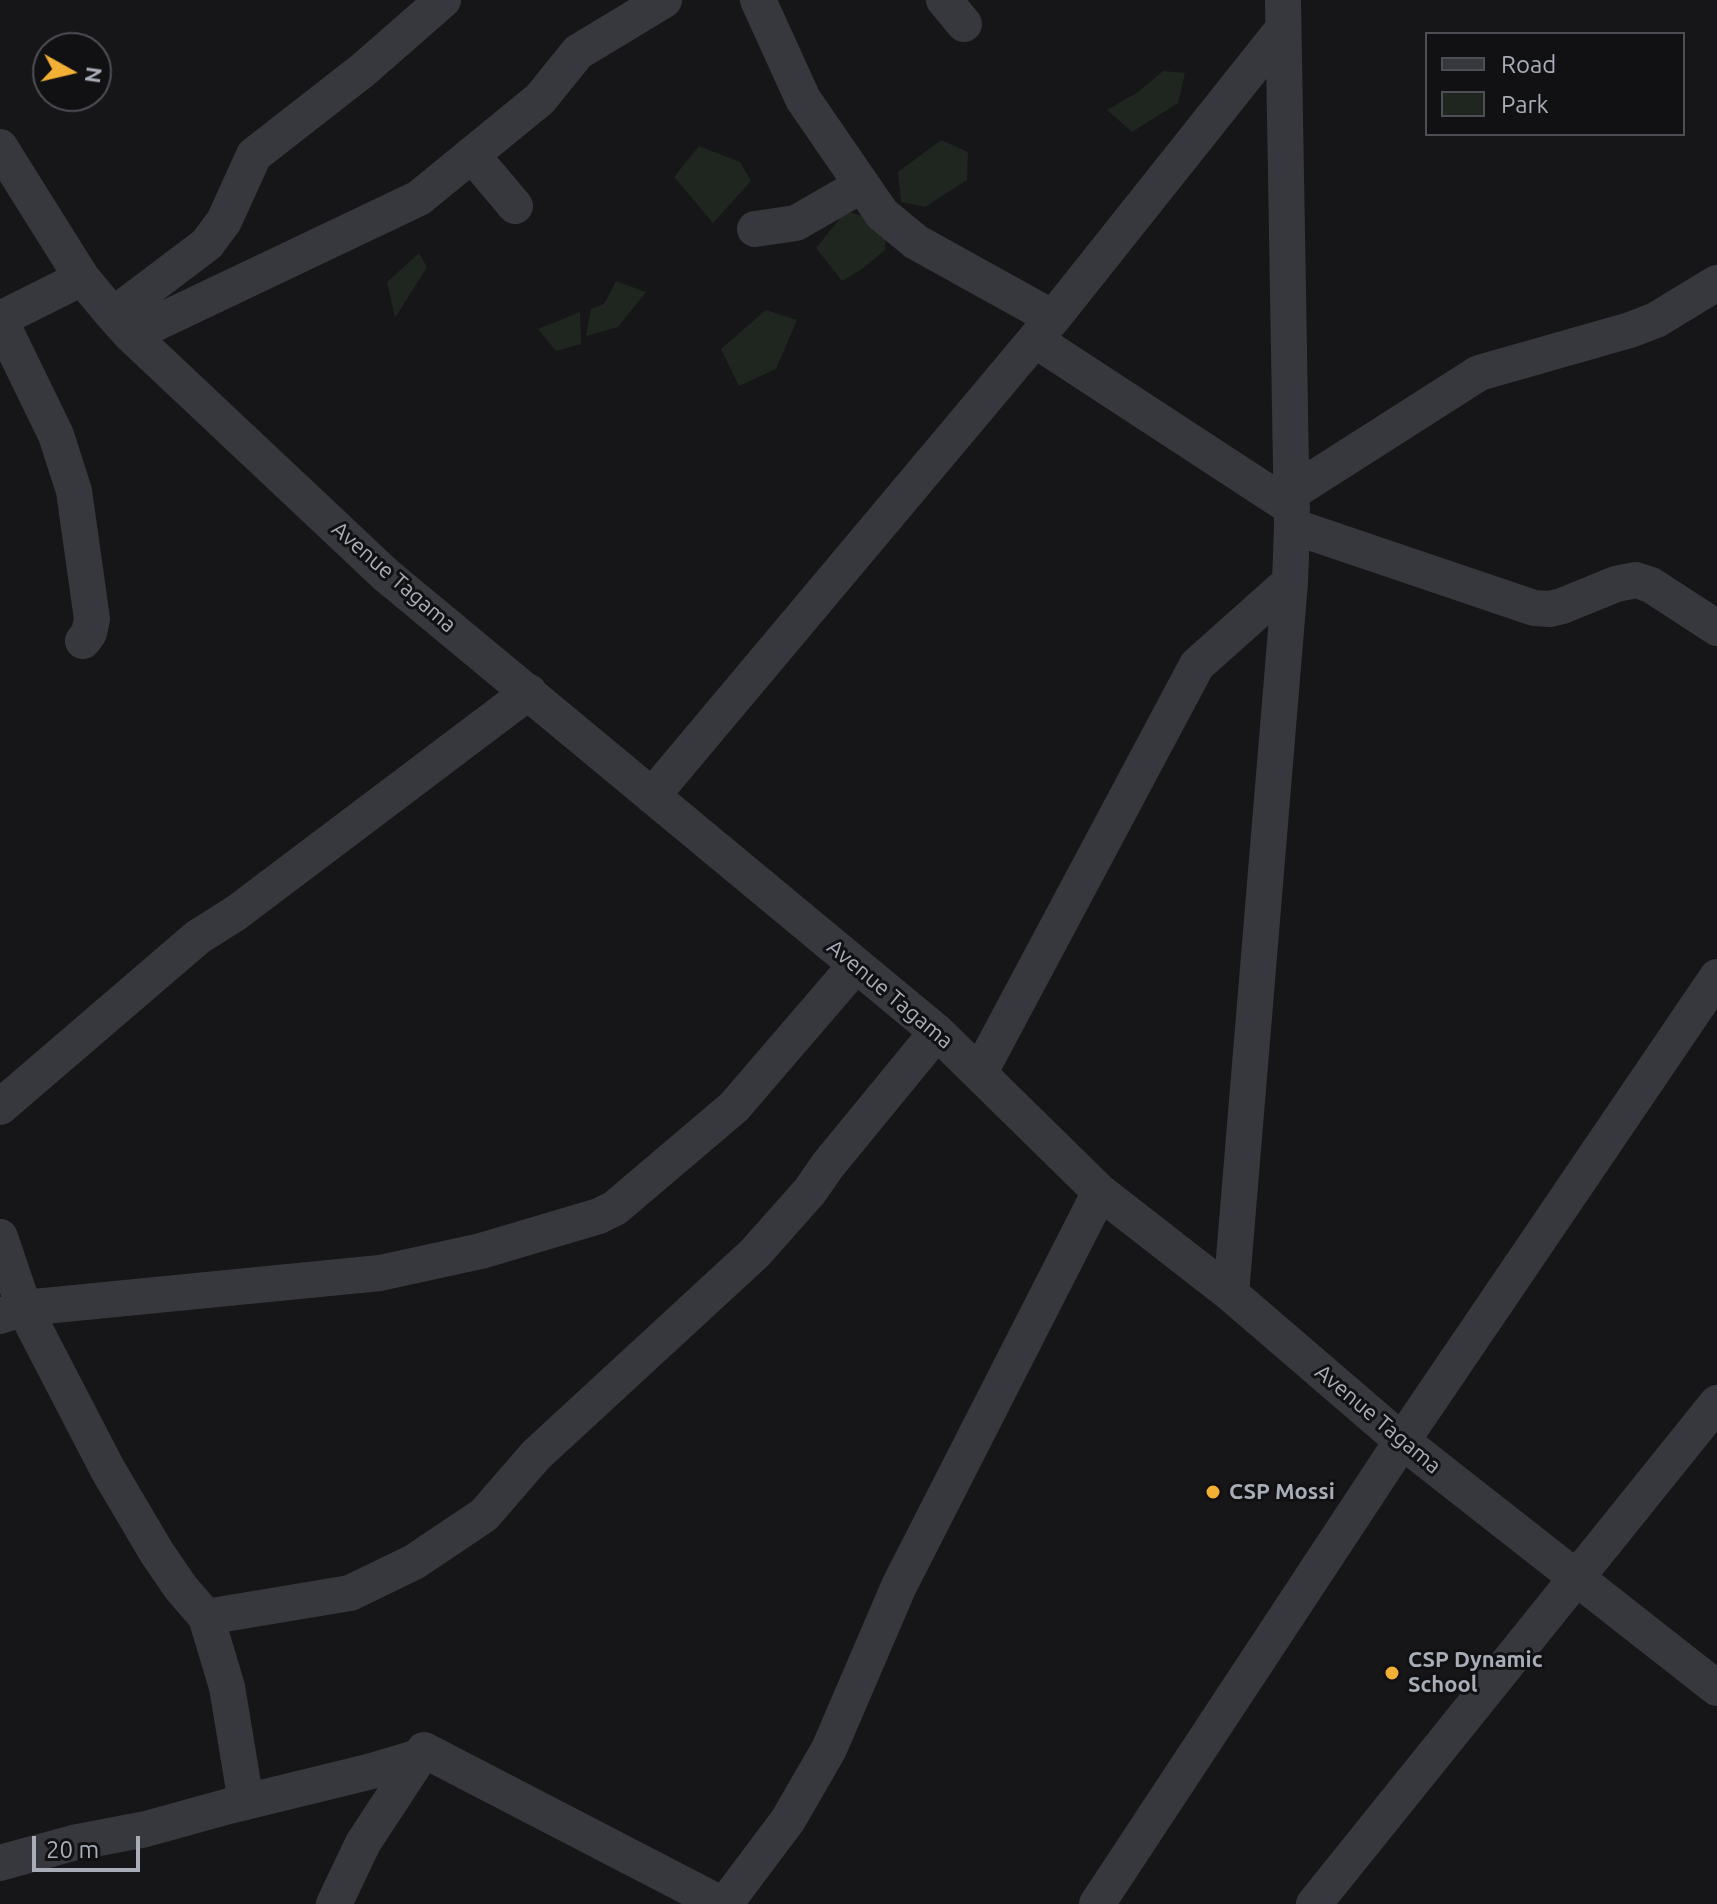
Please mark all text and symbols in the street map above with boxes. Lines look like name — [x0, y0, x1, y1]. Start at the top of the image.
north arrow — [32, 32, 112, 112]
legend — [1425, 32, 1685, 136]
text: Road — [1501, 51, 1556, 78]
text: N — [81, 65, 108, 85]
text: Park — [1501, 91, 1549, 118]
street label: Avenue Tagama — [326, 516, 462, 638]
street label: Avenue Tagama — [822, 934, 958, 1054]
street label: Avenue Tagama — [1310, 1359, 1446, 1479]
place label: CSP Mossi — [1229, 1479, 1335, 1505]
marker: CSP Mossi — [1204, 1483, 1222, 1501]
place label: CSP Dynamic School — [1408, 1647, 1542, 1698]
marker: CSP Dynamic School — [1383, 1664, 1401, 1682]
scale bar — [36, 1820, 144, 1870]
text: 20 m — [46, 1836, 99, 1863]

